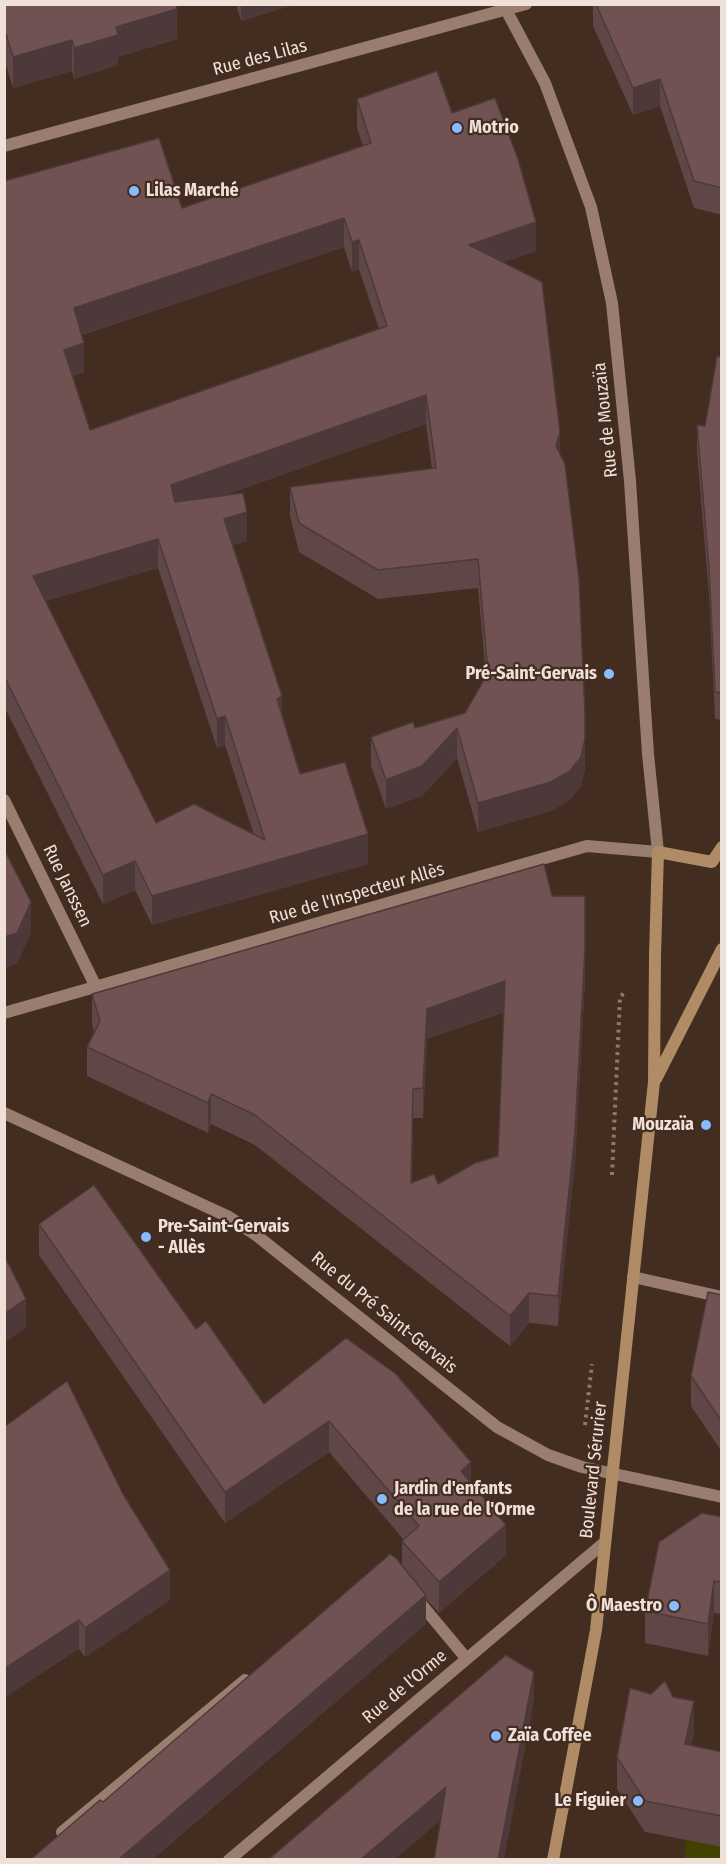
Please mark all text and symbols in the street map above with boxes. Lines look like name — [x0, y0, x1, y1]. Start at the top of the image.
street label: Rue des Lilas — [211, 35, 309, 81]
place label: Motrio — [469, 117, 519, 139]
marker: Motrio — [450, 121, 464, 135]
place label: Lilas Marché — [146, 180, 239, 202]
marker: Lilas Marché — [127, 184, 141, 198]
street label: Rue de Mouzaïa — [589, 361, 623, 479]
place label: Pré-Saint-Gervais — [466, 663, 597, 685]
marker: Pré-Saint-Gervais — [602, 667, 616, 681]
street label: Rue Janssen — [38, 841, 96, 931]
street label: Rue de l'Inspecteur Allès — [267, 859, 447, 929]
place label: Mouzaïa — [632, 1114, 694, 1136]
marker: Mouzaïa — [699, 1118, 713, 1132]
place label: Pre-Saint-Gervais - Allès — [158, 1216, 289, 1258]
marker: Pre-Saint-Gervais - Allès — [139, 1230, 153, 1244]
street label: Rue du Pré Saint-Gervais — [307, 1248, 461, 1378]
street label: Boulevard Sérurier — [576, 1400, 612, 1540]
place label: Jardin d'enfants de la rue de l'Orme — [394, 1478, 535, 1520]
marker: Jardin d'enfants de la rue de l'Orme — [375, 1492, 389, 1506]
place label: Ô Maestro — [586, 1595, 662, 1617]
marker: Ô Maestro — [667, 1599, 681, 1613]
street label: Rue de l'Orme — [358, 1645, 452, 1729]
place label: Zaïa Coffee — [508, 1725, 592, 1747]
marker: Zaïa Coffee — [489, 1729, 503, 1743]
place label: Le Figuier — [554, 1790, 626, 1812]
marker: Le Figuier — [631, 1794, 645, 1808]

